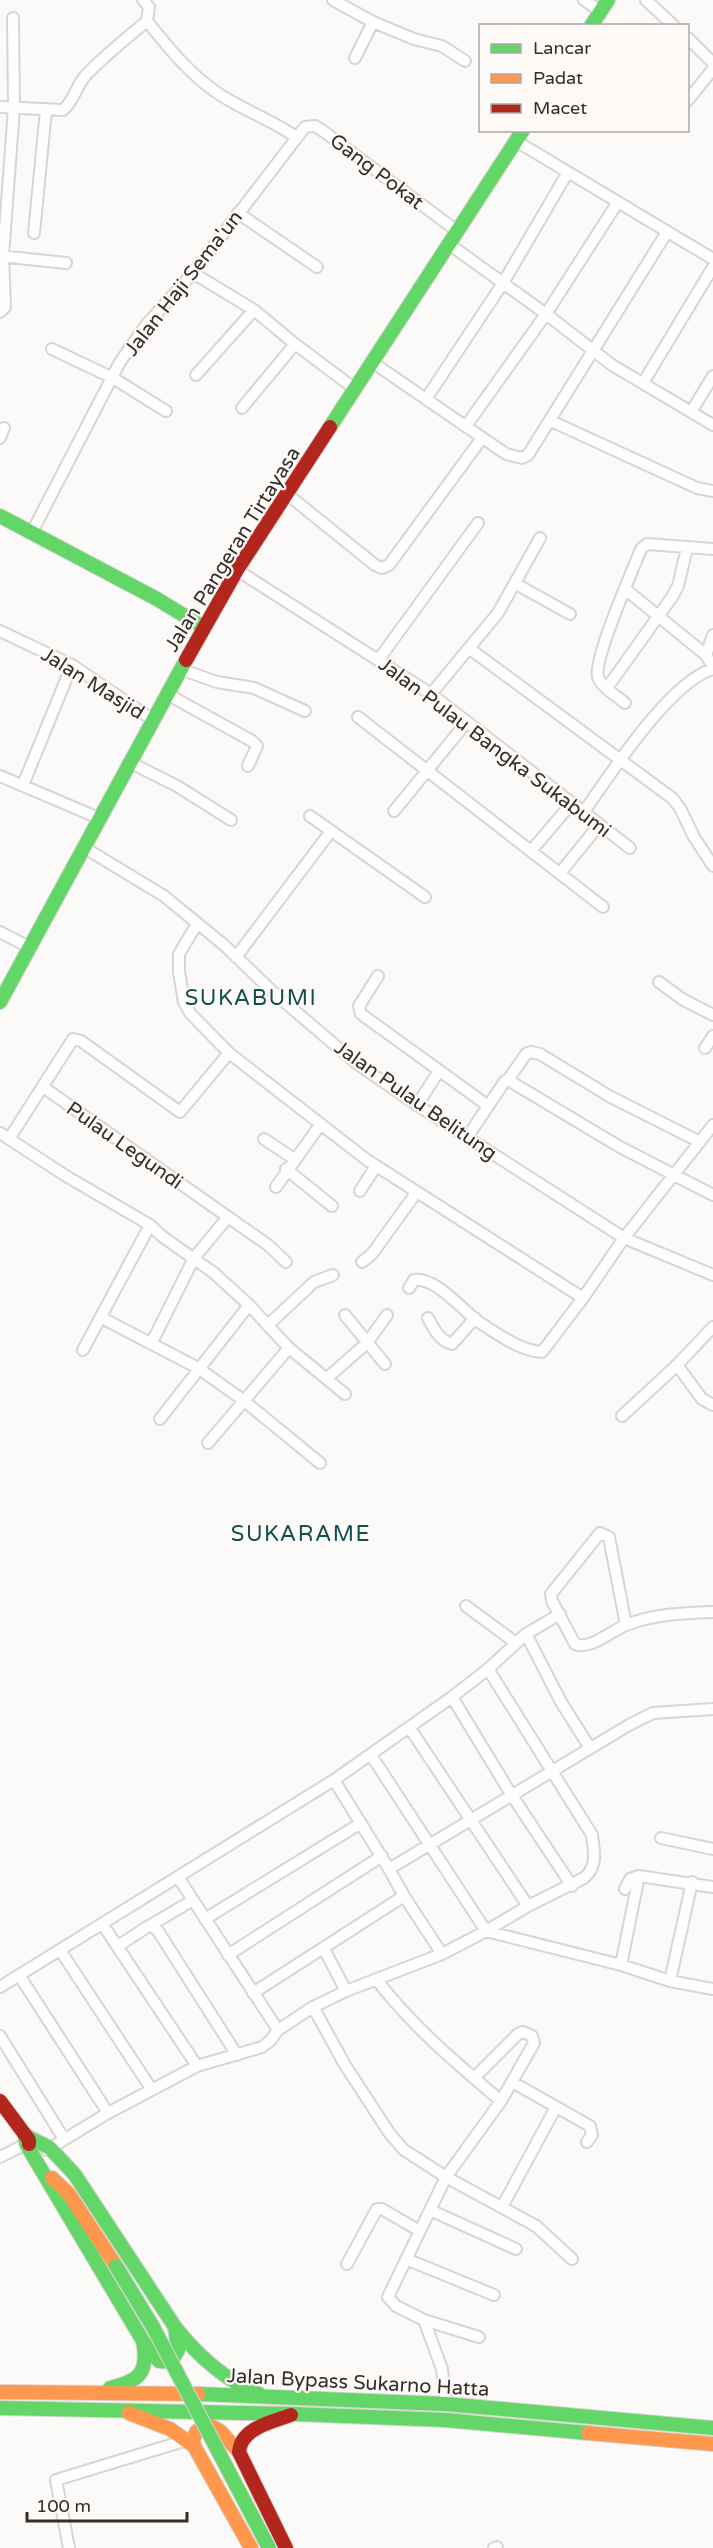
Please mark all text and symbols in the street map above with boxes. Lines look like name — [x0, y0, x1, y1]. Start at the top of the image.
legend — [479, 24, 689, 132]
text: Lancar — [533, 37, 591, 59]
text: Padat — [533, 67, 583, 89]
text: Macet — [533, 97, 587, 119]
street label: Gang Pokat — [325, 129, 428, 215]
street label: Jalan Haji Sema'un — [120, 206, 248, 361]
street label: Jalan Pangeran Tirtayasa — [160, 443, 306, 656]
street label: Jalan Masjid — [37, 643, 148, 725]
street label: Jalan Pulau Bangka Sukabumi — [374, 653, 615, 843]
district label: SUKABUMI — [185, 985, 317, 1011]
street label: Jalan Pulau Belitung — [330, 1036, 501, 1166]
street label: Pulau Legundi — [62, 1097, 187, 1195]
district label: SUKARAME — [231, 1521, 371, 1547]
street label: Jalan Bypass Sukarno Hatta — [226, 2364, 490, 2402]
scale bar — [27, 2485, 188, 2523]
text: 100 m — [36, 2495, 91, 2517]

